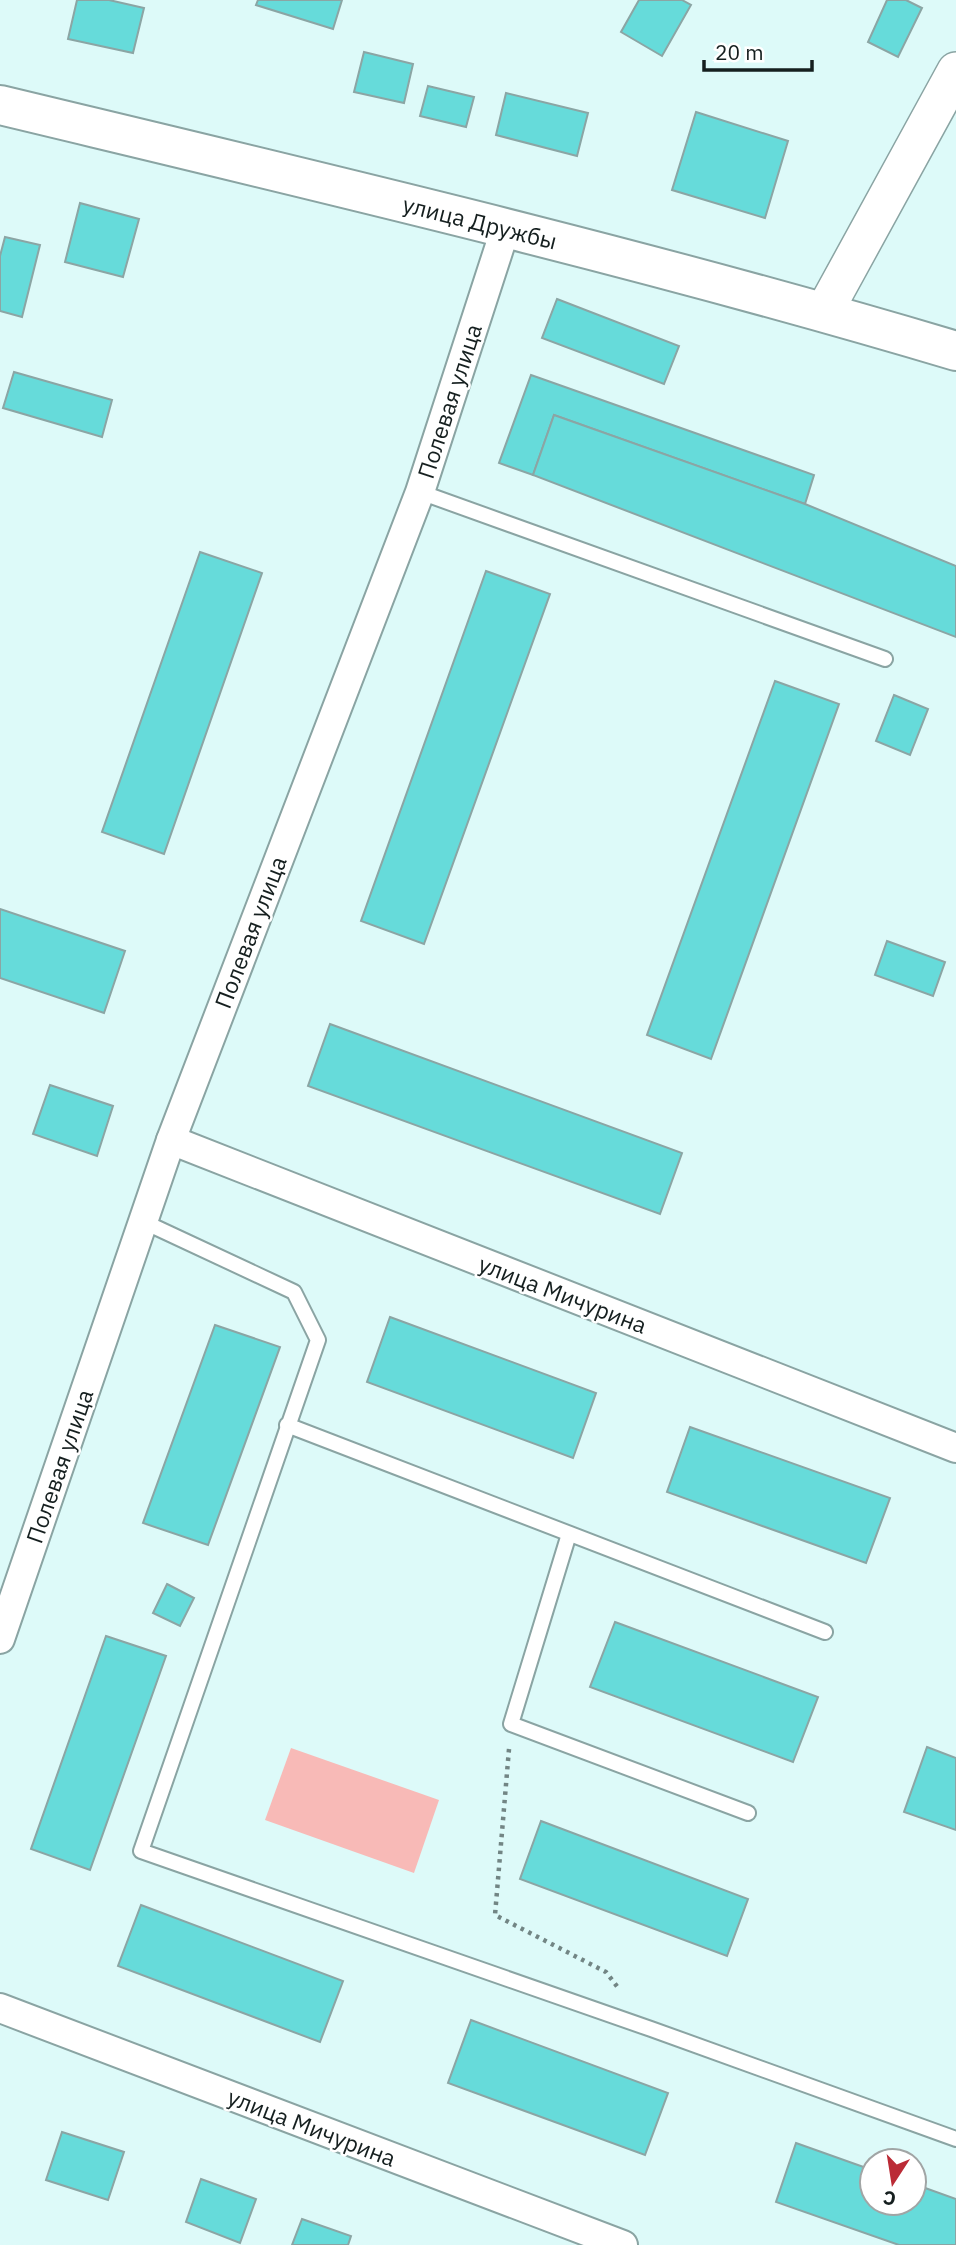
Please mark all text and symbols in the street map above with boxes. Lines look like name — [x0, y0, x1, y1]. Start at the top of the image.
scale bar — [704, 28, 813, 72]
text: 20 m — [715, 38, 764, 66]
street label: улица Дружбы — [400, 188, 560, 256]
street label: Полевая улица — [410, 320, 488, 482]
street label: Полевая улица — [207, 852, 293, 1012]
street label: улица Мичурина — [475, 1248, 651, 1340]
street label: Полевая улица — [19, 1385, 99, 1547]
street label: улица Мичурина — [224, 2081, 400, 2173]
north arrow — [858, 2147, 928, 2217]
text: С — [881, 2186, 898, 2212]

